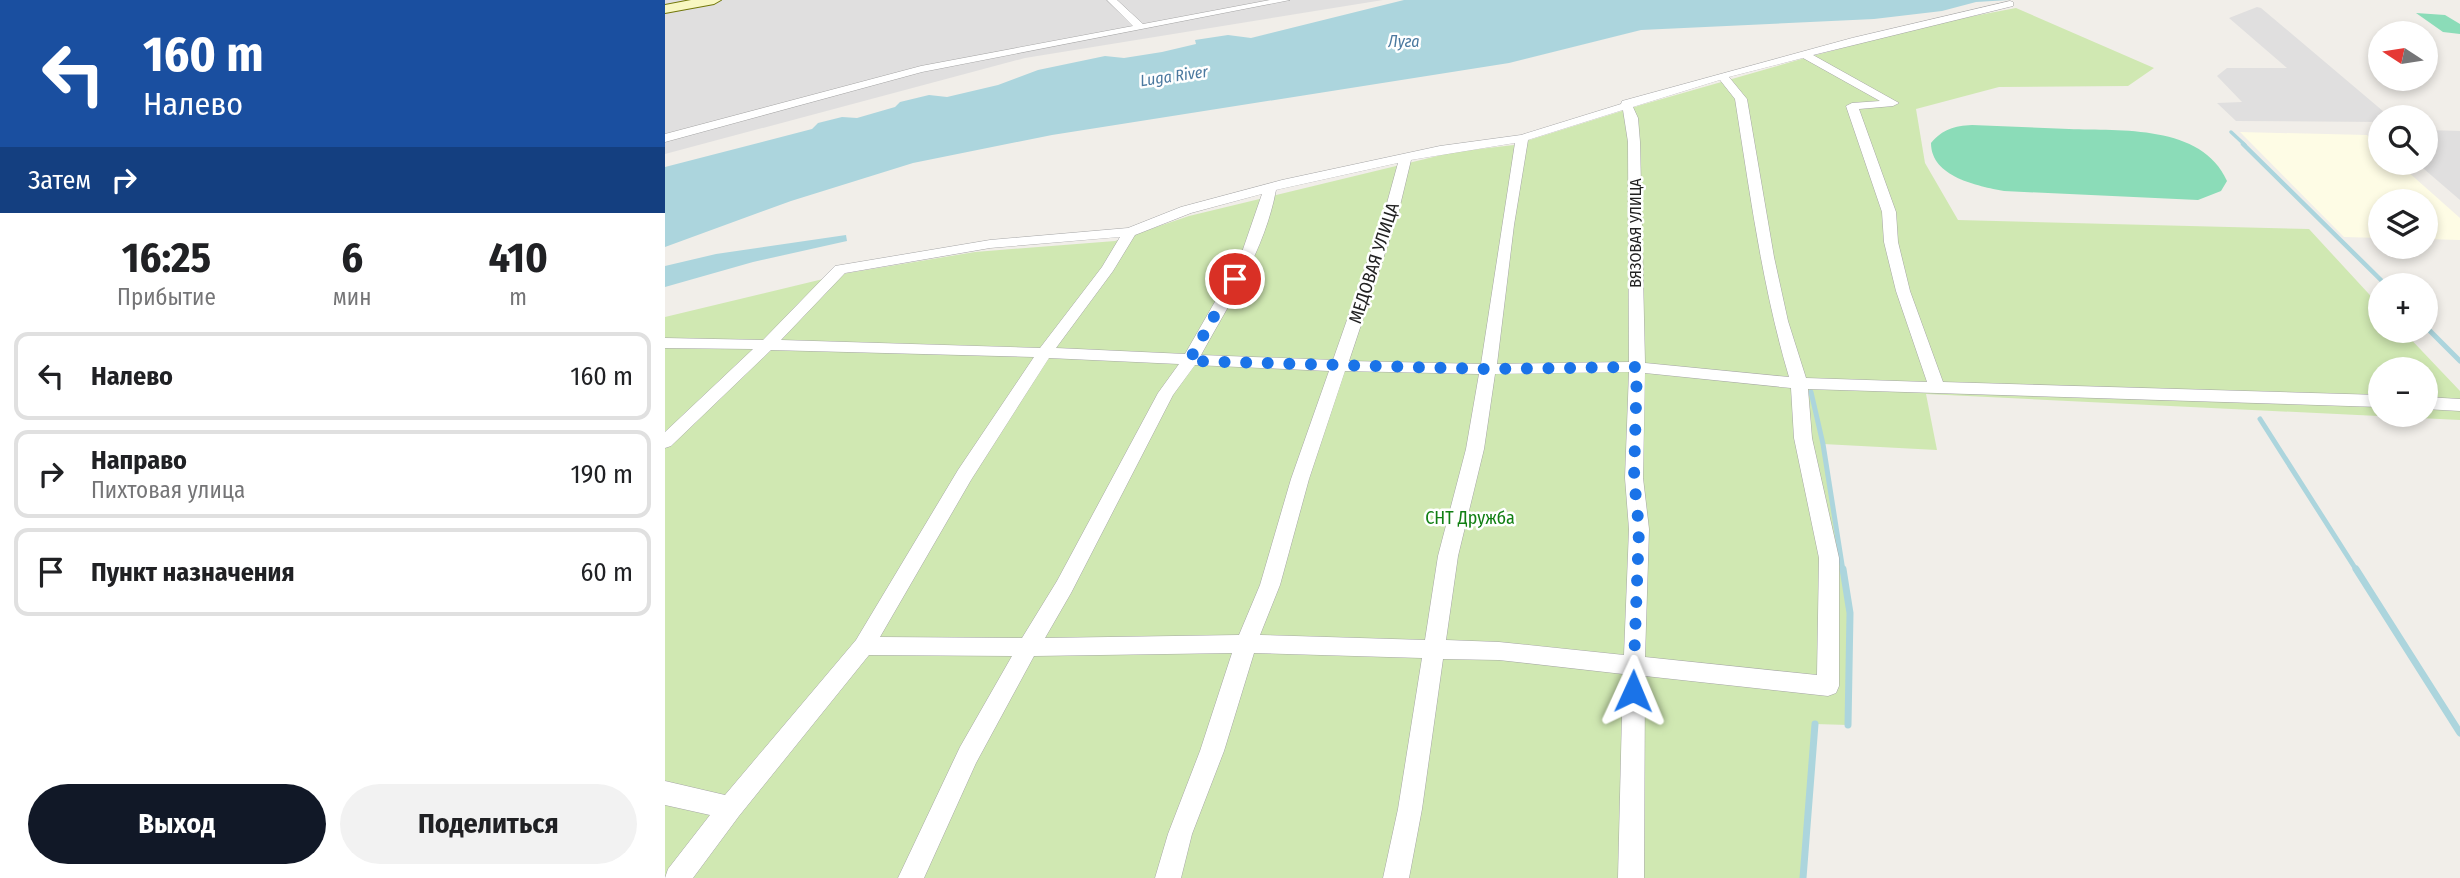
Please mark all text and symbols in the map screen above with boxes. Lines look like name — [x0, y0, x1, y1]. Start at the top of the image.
north arrow — [2368, 21, 2438, 91]
map controls — [2368, 21, 2438, 427]
text: 160 m — [143, 25, 264, 84]
icon: left — [28, 28, 119, 119]
water label: Луга — [1387, 32, 1420, 51]
water label: Luga River — [1139, 62, 1210, 90]
text: Налево — [143, 85, 243, 123]
button: search — [2368, 105, 2438, 175]
icon: right — [105, 161, 143, 199]
text: Затем — [28, 165, 91, 196]
street label: ВЯЗОВАЯ УЛИЦА — [1626, 178, 1645, 288]
button: layers — [2368, 189, 2438, 259]
street label: МЕДОВАЯ УЛИЦА — [1344, 199, 1404, 326]
text: 16:25 — [122, 233, 211, 283]
text: 6 — [341, 233, 363, 283]
text: 410 — [488, 233, 548, 283]
pin — [1205, 249, 1265, 309]
icon: arrive — [1216, 260, 1254, 298]
button: + — [2368, 273, 2438, 343]
text: Прибытие — [117, 283, 216, 311]
text: мин — [333, 283, 371, 311]
text: m — [509, 283, 527, 311]
icon: left — [32, 357, 70, 395]
button: − — [2368, 357, 2438, 427]
text: Налево — [91, 361, 173, 392]
text: 160 m — [570, 361, 633, 392]
text: Направо — [91, 445, 187, 476]
icon: right — [32, 455, 70, 493]
text: 190 m — [571, 459, 633, 490]
text: Пихтовая улица — [91, 476, 245, 504]
park label: СНТ Дружба — [1425, 507, 1515, 529]
icon: arrive — [32, 553, 70, 591]
text: Пункт назначения — [91, 557, 295, 588]
text: 60 m — [580, 557, 633, 588]
position arrow — [1596, 654, 1670, 728]
button: Выход — [28, 784, 326, 864]
button: Поделиться — [340, 784, 637, 864]

